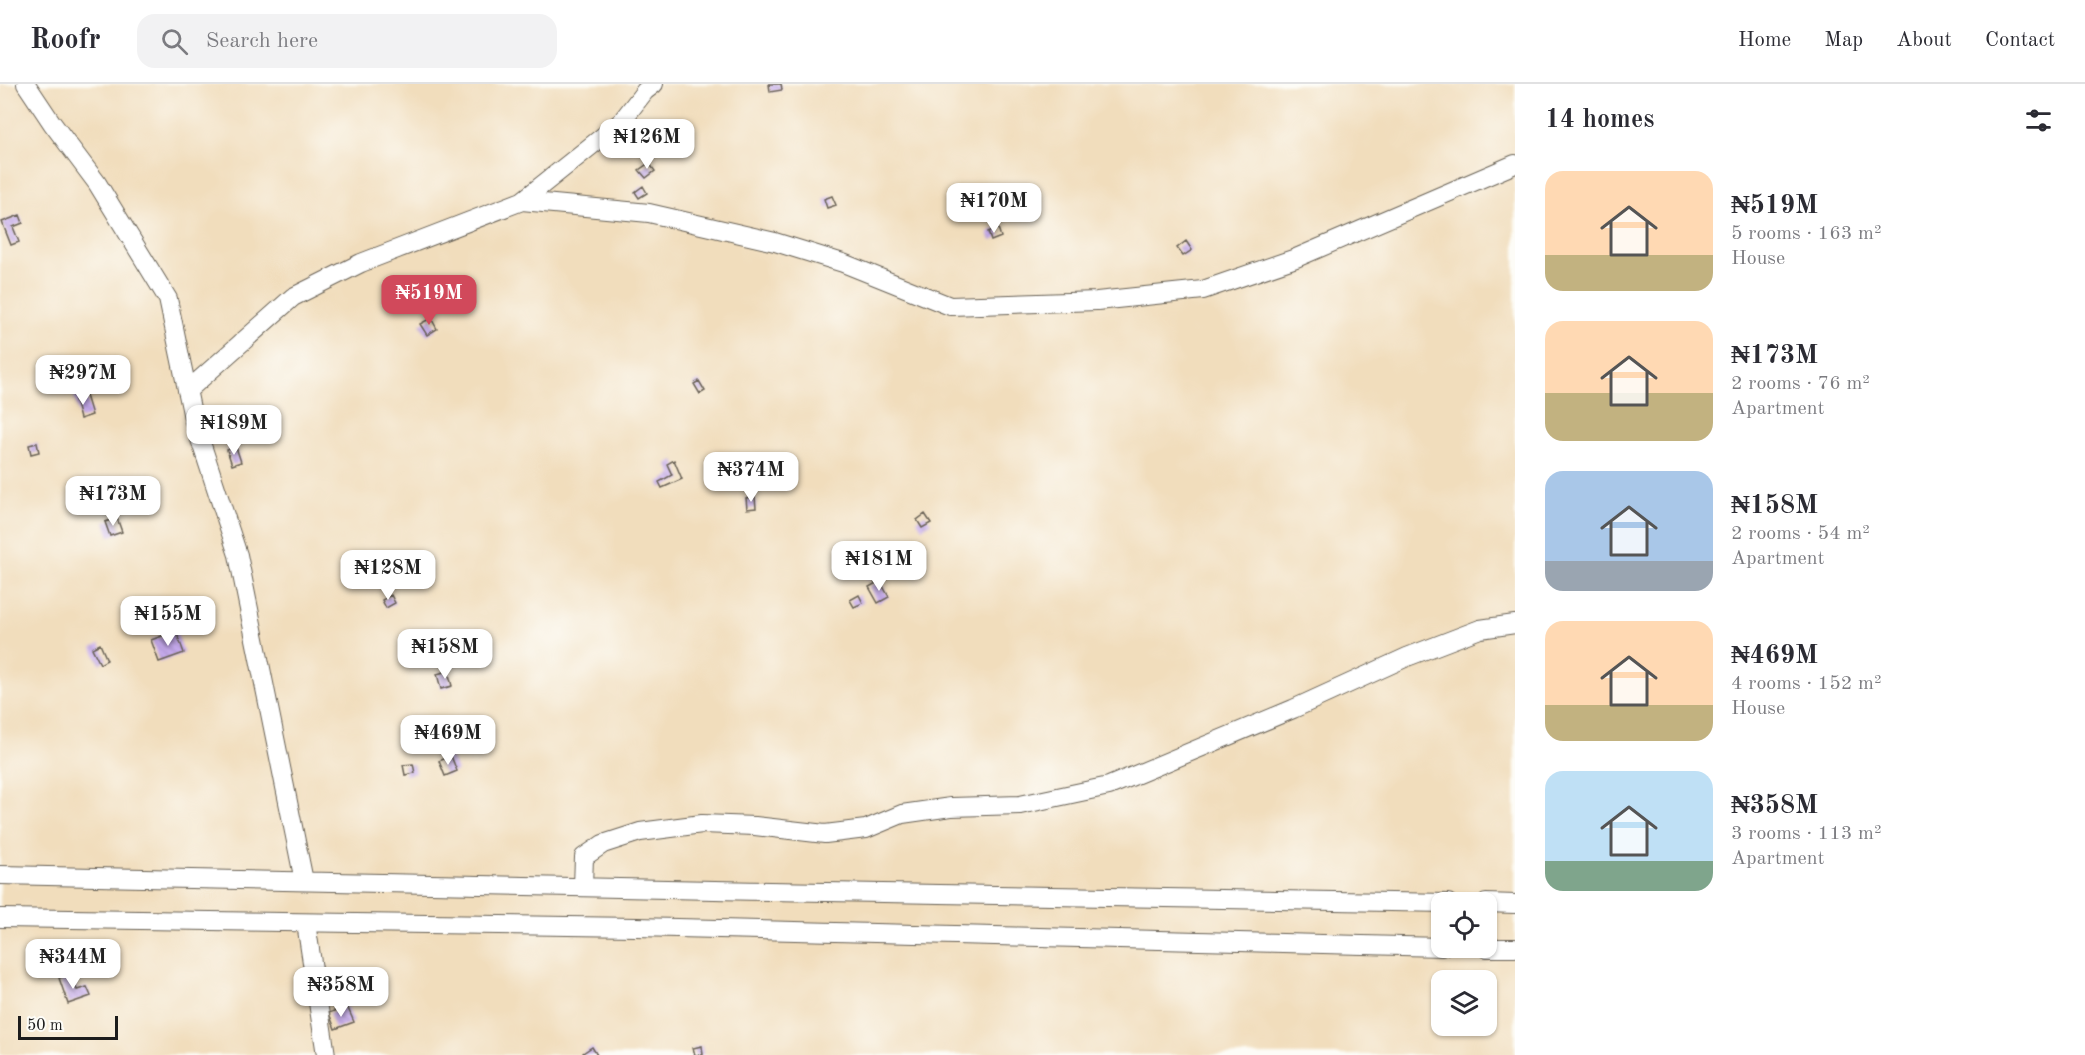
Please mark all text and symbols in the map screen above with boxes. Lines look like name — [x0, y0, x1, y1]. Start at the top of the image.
search box — [137, 14, 557, 68]
icon: search — [158, 25, 191, 58]
text: Roofr — [30, 27, 101, 55]
text: Search here — [206, 30, 318, 52]
text: Home — [1738, 30, 1791, 51]
text: Map — [1824, 30, 1863, 51]
text: About — [1896, 30, 1952, 51]
text: Contact — [1985, 30, 2055, 51]
icon: filters — [2022, 104, 2055, 137]
text: 14 homes — [1545, 107, 1654, 133]
pin: ₦126M — [605, 119, 689, 170]
text: ₦126M — [613, 128, 681, 148]
pin: ₦170M — [952, 183, 1036, 234]
text: ₦170M — [960, 192, 1028, 212]
text: ₦519M — [1731, 193, 1818, 219]
icon: home — [1593, 195, 1665, 267]
text: 5 rooms · 163 m² — [1731, 224, 1881, 244]
text: House — [1731, 249, 1785, 269]
pin: ₦519M — [387, 275, 471, 326]
text: ₦519M — [395, 284, 463, 304]
text: ₦173M — [1731, 343, 1818, 369]
icon: home — [1593, 345, 1665, 417]
pin: ₦297M — [41, 355, 125, 406]
text: ₦297M — [49, 364, 117, 384]
text: 2 rooms · 76 m² — [1731, 374, 1870, 394]
text: Apartment — [1731, 399, 1825, 419]
pin: ₦189M — [192, 405, 276, 456]
text: ₦189M — [200, 414, 268, 434]
pin: ₦374M — [709, 452, 793, 503]
text: ₦374M — [717, 461, 785, 481]
pin: ₦173M — [71, 476, 155, 527]
text: ₦173M — [79, 485, 147, 505]
text: ₦158M — [1731, 493, 1818, 519]
icon: home — [1593, 495, 1665, 567]
text: 2 rooms · 54 m² — [1731, 524, 1870, 544]
pin: ₦181M — [837, 541, 921, 592]
text: Apartment — [1731, 549, 1825, 569]
pin: ₦128M — [346, 550, 430, 601]
text: ₦181M — [845, 550, 913, 570]
text: ₦128M — [354, 559, 422, 579]
pin: ₦155M — [126, 596, 210, 647]
text: ₦155M — [134, 605, 202, 625]
pin: ₦158M — [403, 629, 487, 680]
text: ₦158M — [411, 638, 479, 658]
text: ₦469M — [1731, 643, 1818, 669]
icon: home — [1593, 645, 1665, 717]
text: 4 rooms · 152 m² — [1731, 674, 1881, 694]
text: House — [1731, 699, 1785, 719]
pin: ₦469M — [406, 715, 490, 766]
text: ₦469M — [414, 724, 482, 744]
text: ₦358M — [1731, 793, 1818, 819]
icon: home — [1593, 795, 1665, 867]
text: 3 rooms · 113 m² — [1731, 824, 1881, 844]
text: Apartment — [1731, 849, 1825, 869]
map controls — [1431, 892, 1497, 1036]
button: locate — [1431, 892, 1497, 958]
pin: ₦344M — [31, 939, 115, 990]
text: ₦344M — [39, 948, 107, 968]
pin: ₦358M — [299, 967, 383, 1018]
button: layers — [1431, 970, 1497, 1036]
text: ₦358M — [307, 976, 375, 996]
scale bar — [18, 1013, 118, 1040]
text: 50 m — [27, 1018, 63, 1034]

